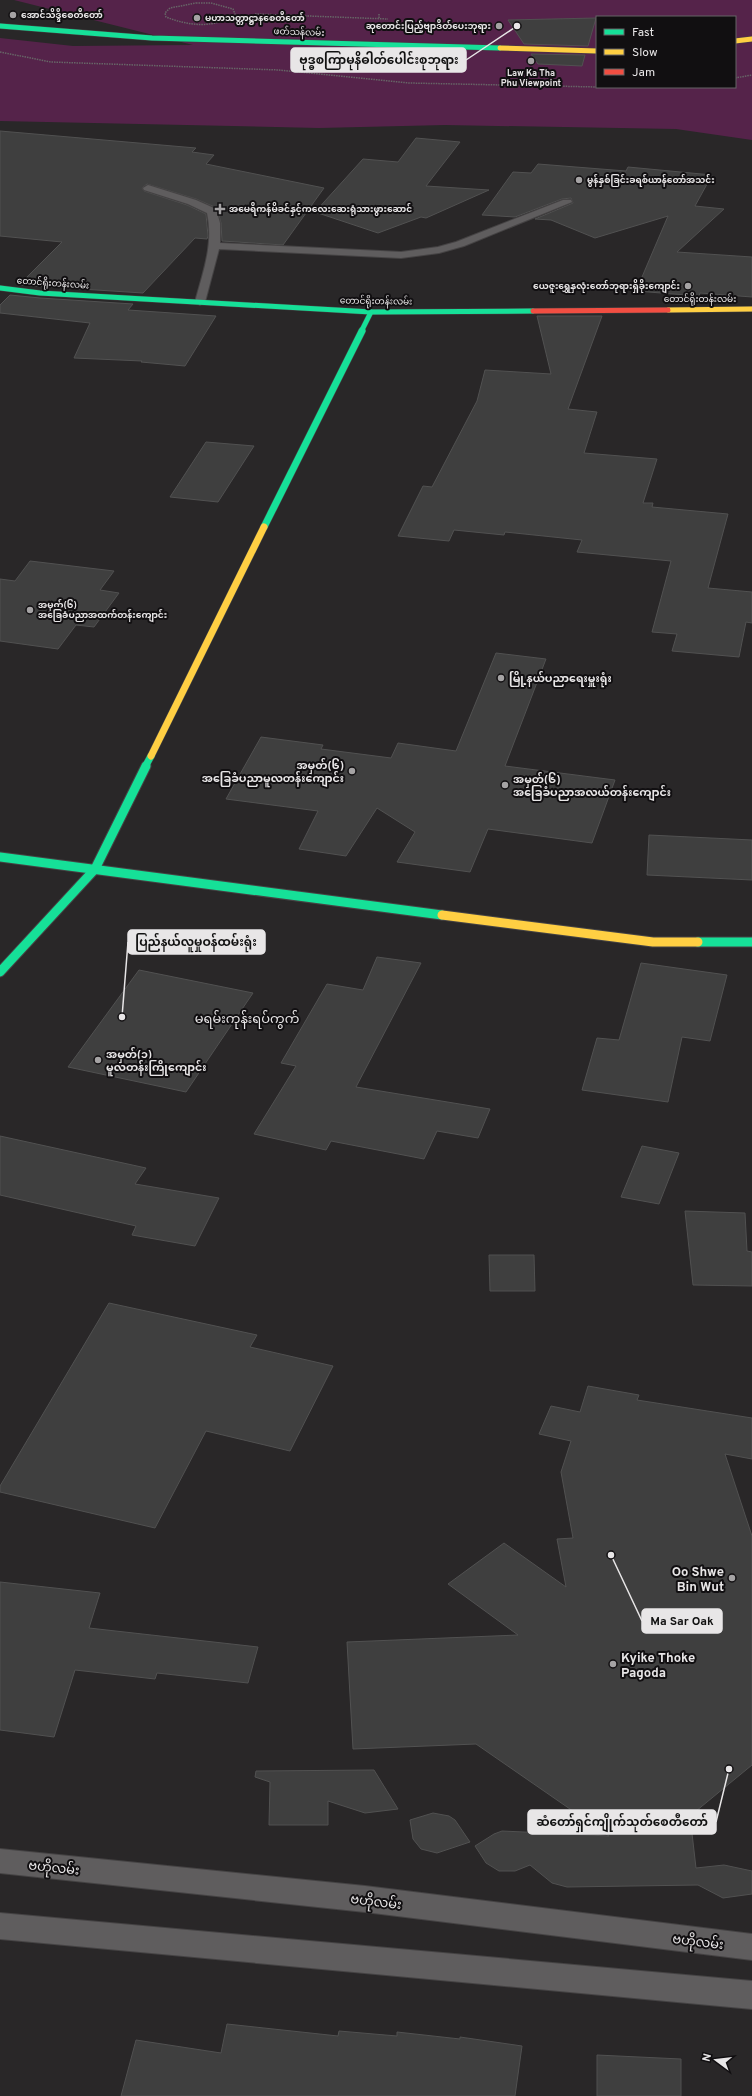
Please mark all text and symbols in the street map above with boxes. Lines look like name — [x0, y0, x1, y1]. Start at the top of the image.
place label: အောင်သိဒ္ဒိစေတီတော် — [21, 8, 103, 22]
marker: အောင်သိဒ္ဒိစေတီတော် — [8, 10, 18, 20]
place label: မဟာသတ္တာဋ္ဌာနစေတီတော် — [205, 11, 305, 25]
marker: မဟာသတ္တာဋ္ဌာနစေတီတော် — [192, 13, 202, 23]
legend — [596, 16, 736, 88]
place label: ဆုတောင်းပြည့်ဗျာဒိတ်ပေးဘုရား — [366, 19, 491, 34]
marker: ဆုတောင်းပြည့်ဗျာဒိတ်ပေးဘုရား — [494, 21, 504, 31]
street label: ဖတ်သန်လမ်း — [273, 25, 325, 40]
text: Fast — [632, 25, 654, 41]
text: Slow — [632, 45, 658, 61]
callout: ဗုဒ္ဓစကြာမုနိဓါတ်ပေါင်းစုဘုရား — [291, 48, 466, 72]
text: ဗုဒ္ဓစကြာမုနိဓါတ်ပေါင်းစုဘုရား — [299, 50, 459, 71]
marker: Law Ka Tha Phu Viewpoint — [526, 56, 536, 66]
text: Jam — [632, 65, 655, 81]
place label: Law Ka Tha Phu Viewpoint — [501, 68, 562, 89]
place label: မွန်နှစ်ခြင်းခရစ်ယာန်တော်အသင်း — [587, 174, 715, 187]
marker: မွန်နှစ်ခြင်းခရစ်ယာန်တော်အသင်း — [574, 175, 584, 185]
place label: အမေရိကန်မိခင်နှင့်ကလေးဆေးရုံသားဖွားဆောင် — [229, 202, 412, 216]
marker: အမေရိကန်မိခင်နှင့်ကလေးဆေးရုံသားဖွားဆောင် — [214, 203, 226, 215]
street label: တောင်ရိုးတန်းလမ်း — [16, 273, 90, 293]
place label: ယေဇူးရွှေနှလုံးတော်ဘုရားရှိခိုးကျောင်း — [533, 279, 680, 294]
marker: ယေဇူးရွှေနှလုံးတော်ဘုရားရှိခိုးကျောင်း — [683, 281, 693, 291]
street label: တောင်ရိုးတန်းလမ်း — [664, 292, 736, 306]
street label: တောင်ရိုးတန်းလမ်း — [340, 293, 412, 309]
place label: အမှတ်(၆) အခြေခံပညာအထက်တန်းကျောင်း — [38, 599, 167, 623]
marker: အမှတ်(၆) အခြေခံပညာအထက်တန်းကျောင်း — [25, 605, 35, 615]
place label: မြို့နယ်ပညာရေးမှူးရုံး — [509, 671, 612, 688]
marker: မြို့နယ်ပညာရေးမှူးရုံး — [496, 673, 506, 683]
place label: အမှတ်(၆) အခြေခံပညာမူလတန်းကျောင်း — [202, 758, 344, 788]
marker: အမှတ်(၆) အခြေခံပညာမူလတန်းကျောင်း — [347, 766, 357, 776]
place label: အမှတ်(၆) အခြေခံပညာအလယ်တန်းကျောင်း — [513, 772, 671, 801]
marker: အမှတ်(၆) အခြေခံပညာအလယ်တန်းကျောင်း — [500, 780, 510, 790]
callout: ပြည်နယ်လူမှုဝန်ထမ်းရုံး — [128, 930, 265, 954]
text: ပြည်နယ်လူမှုဝန်ထမ်းရုံး — [135, 932, 257, 953]
district label: မရမ်းကုန်းရပ်ကွက် — [195, 1010, 299, 1029]
place label: အမှတ်(၁) မူလတန်းကြိုကျောင်း — [106, 1047, 207, 1077]
marker: အမှတ်(၁) မူလတန်းကြိုကျောင်း — [93, 1055, 103, 1065]
place label: Oo Shwe Bin Wut — [672, 1565, 724, 1596]
marker: Oo Shwe Bin Wut — [727, 1573, 737, 1583]
callout: Ma Sar Oak — [642, 1609, 722, 1633]
text: Ma Sar Oak — [650, 1614, 714, 1630]
place label: Kyike Thoke Pagoda — [621, 1651, 695, 1682]
marker: Kyike Thoke Pagoda — [608, 1659, 618, 1669]
callout: ဆံတော်ရှင်ကျိုက်သုတ်စေတီတော် — [528, 1810, 716, 1834]
text: ဆံတော်ရှင်ကျိုက်သုတ်စေတီတော် — [536, 1812, 708, 1833]
street label: ဗဟိုလမ်း — [27, 1856, 80, 1881]
street label: ဗဟိုလမ်း — [349, 1890, 402, 1915]
street label: ဗဟိုလမ်း — [671, 1930, 724, 1955]
north arrow — [696, 2040, 736, 2080]
text: N — [700, 2052, 715, 2063]

